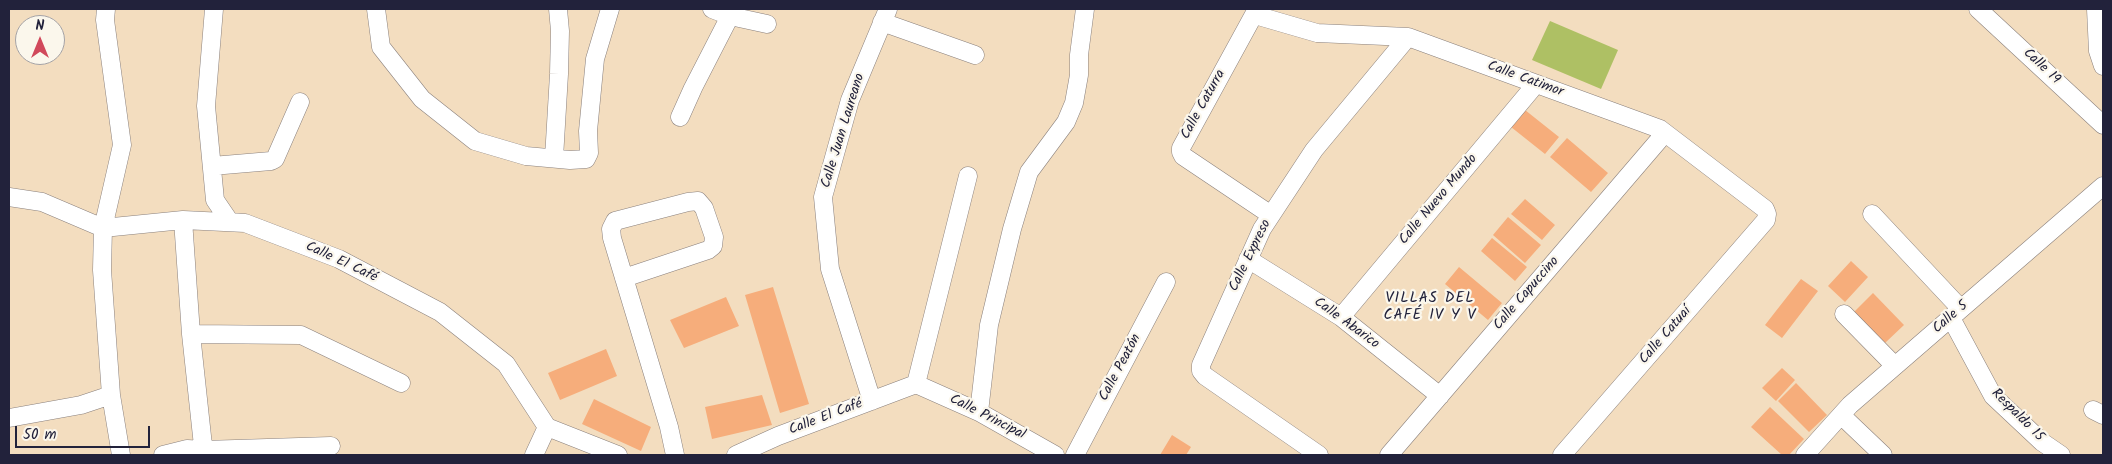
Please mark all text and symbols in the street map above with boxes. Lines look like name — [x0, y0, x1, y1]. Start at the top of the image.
north arrow — [15, 15, 65, 65]
text: N — [36, 15, 44, 37]
street label: Calle 19 — [2019, 46, 2063, 88]
street label: Calle Catimor — [1485, 59, 1565, 101]
street label: Calle Caturra — [1178, 67, 1230, 143]
street label: Calle Juan Laureano — [819, 72, 869, 190]
street label: Calle Nuevo Mundo — [1396, 151, 1482, 249]
street label: Calle Expreso — [1226, 217, 1276, 295]
street label: Calle El Café — [302, 239, 380, 287]
street label: Calle Capuccino — [1491, 254, 1563, 334]
district label: VILLAS DEL CAFÉ IV Y V — [1382, 290, 1478, 325]
street label: Calle Abarico — [1310, 295, 1382, 353]
street label: Calle 5 — [1930, 298, 1972, 338]
street label: Calle Catuaí — [1636, 304, 1696, 368]
street label: Calle Peatón — [1096, 332, 1146, 404]
street label: Respaldo 15 — [1987, 386, 2047, 446]
street label: Calle Principal — [946, 392, 1028, 444]
street label: Calle El Café — [787, 396, 865, 440]
scale bar — [18, 416, 152, 448]
text: 50 m — [23, 423, 57, 447]

